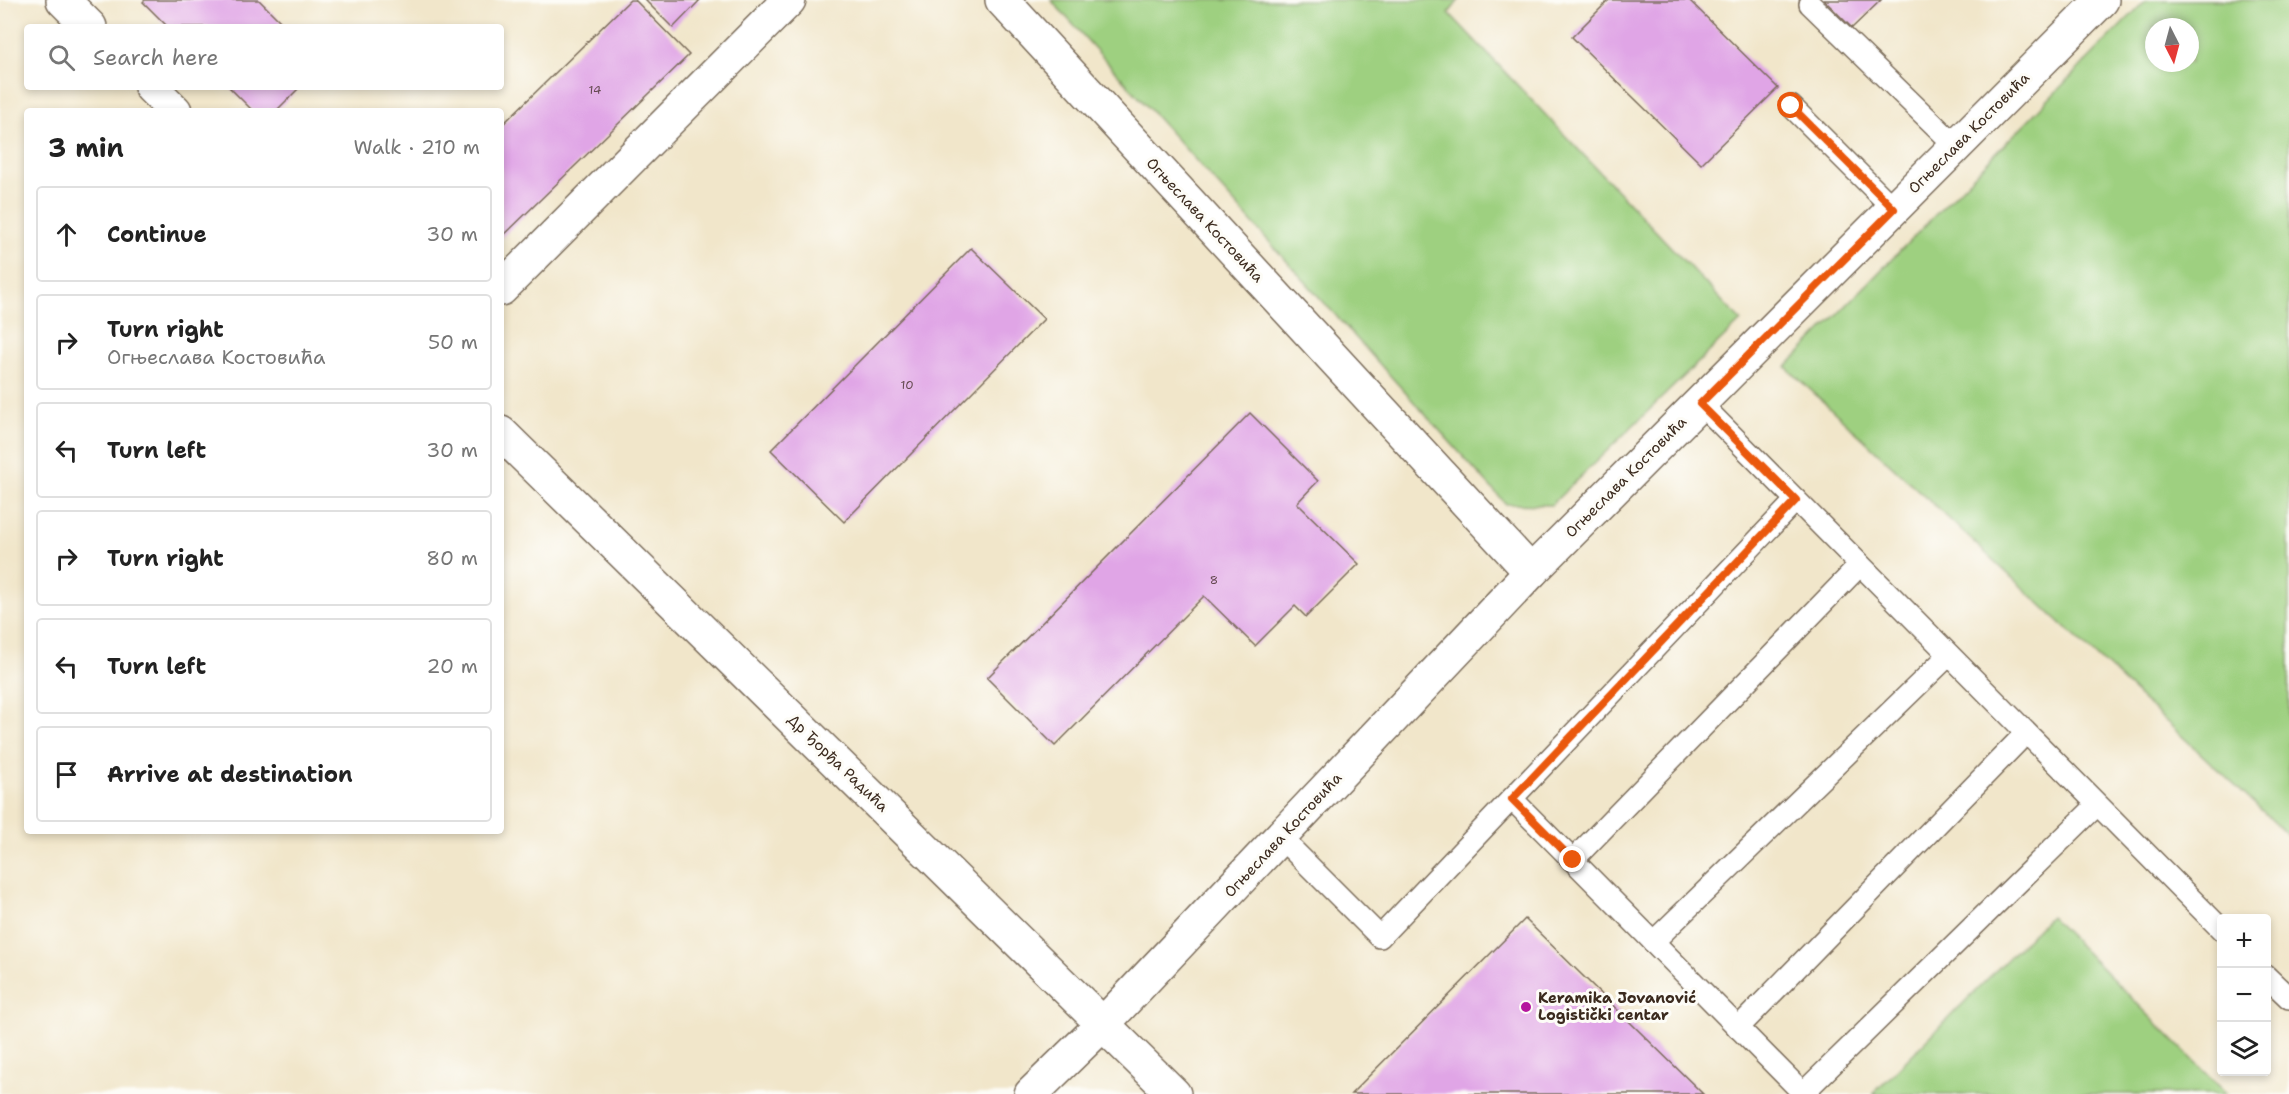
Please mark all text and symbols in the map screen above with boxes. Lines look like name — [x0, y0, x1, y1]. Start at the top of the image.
north arrow — [2145, 18, 2199, 72]
search box — [24, 24, 504, 90]
icon: search — [45, 41, 78, 74]
text: Search here — [93, 43, 219, 72]
street label: Огњеслава Костовића — [1904, 68, 2034, 198]
house number: 14 — [589, 82, 601, 98]
route start — [1777, 92, 1803, 118]
text: 3 min — [48, 130, 124, 165]
text: Walk · 210 m — [354, 134, 480, 160]
street label: Огњеслава Костовића — [1142, 153, 1269, 287]
icon: ahead — [50, 218, 83, 251]
text: Continue — [107, 220, 207, 249]
text: 30 m — [426, 221, 478, 247]
text: Turn right — [107, 315, 224, 344]
icon: right — [50, 326, 83, 359]
text: 50 m — [428, 329, 478, 355]
text: Огњеслава Костовића — [107, 344, 325, 370]
house number: 10 — [900, 377, 914, 393]
street label: Огњеслава Костовића — [1561, 412, 1691, 542]
icon: left — [50, 434, 83, 467]
text: Turn left — [107, 436, 206, 465]
text: 30 m — [426, 437, 478, 463]
icon: right — [50, 542, 83, 575]
text: Turn right — [107, 544, 224, 573]
text: 80 m — [426, 545, 478, 571]
house number: 8 — [1210, 572, 1218, 588]
icon: left — [50, 650, 83, 683]
text: Turn left — [107, 652, 206, 681]
text: 20 m — [427, 653, 478, 679]
street label: Др Ђорђа Радића — [783, 710, 893, 817]
icon: arrive — [50, 758, 83, 791]
text: Arrive at destination — [107, 760, 353, 789]
street label: Огњеслава Костовића — [1220, 768, 1347, 902]
route end — [1559, 846, 1585, 872]
map controls — [2217, 914, 2271, 1076]
button: + — [2217, 914, 2271, 968]
button: − — [2217, 968, 2271, 1022]
place label: Keramika Jovanović Logistički centar — [1538, 988, 1696, 1025]
marker: Keramika Jovanović Logistički centar — [1519, 1000, 1533, 1014]
button: layers — [2217, 1022, 2271, 1076]

